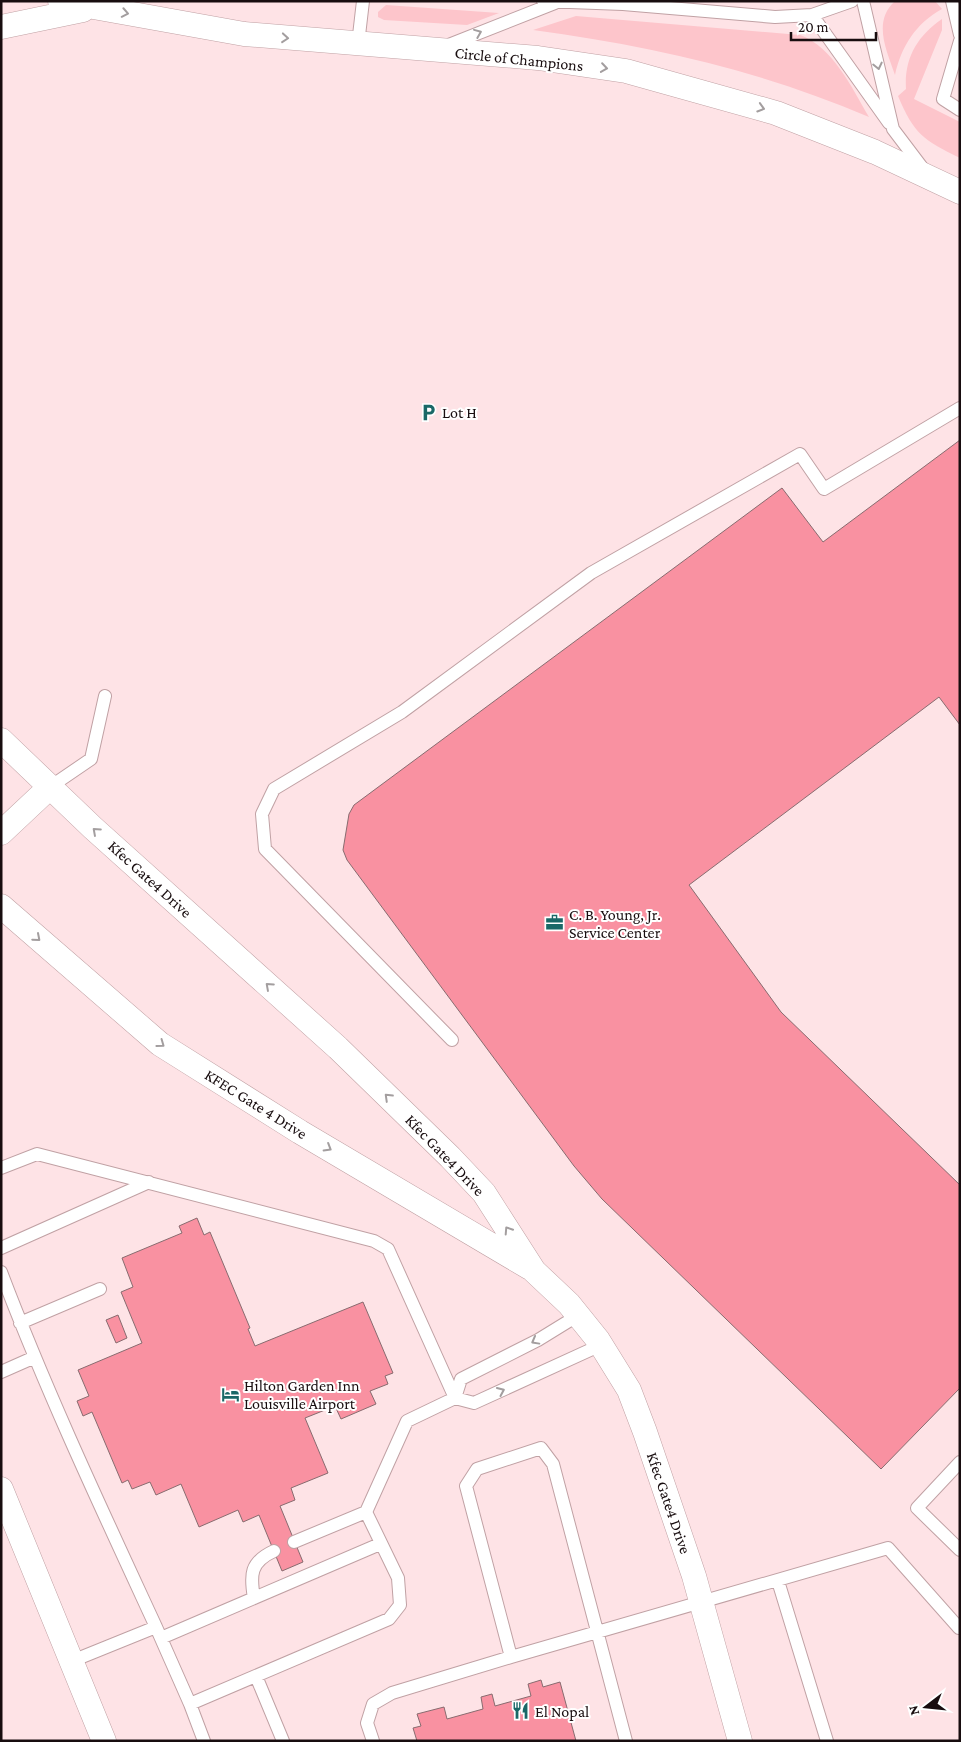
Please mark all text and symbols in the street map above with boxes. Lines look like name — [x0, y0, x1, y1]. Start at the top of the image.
one-way arrow — [121, 8, 129, 18]
scale bar — [791, 10, 876, 42]
text: 20 m — [798, 19, 829, 35]
one-way arrow — [473, 29, 482, 39]
one-way arrow — [282, 32, 290, 43]
street label: Circle of Champions — [454, 44, 584, 75]
one-way arrow — [872, 61, 883, 70]
one-way arrow — [600, 62, 608, 73]
one-way arrow — [757, 102, 765, 112]
parking icon: Lot H — [418, 402, 438, 422]
place label: Lot H — [442, 404, 477, 421]
one-way arrow — [93, 827, 102, 836]
street label: Kfec Gate4 Drive — [105, 837, 195, 921]
place label: C. B. Young, Jr. Service Center — [569, 906, 661, 941]
office icon: C. B. Young, Jr. Service Center — [545, 913, 565, 933]
one-way arrow — [32, 933, 41, 942]
one-way arrow — [265, 983, 274, 992]
one-way arrow — [155, 1038, 164, 1046]
street label: KFEC Gate 4 Drive — [202, 1066, 310, 1142]
one-way arrow — [385, 1093, 394, 1102]
street label: Kfec Gate4 Drive — [402, 1111, 488, 1199]
one-way arrow — [323, 1142, 332, 1152]
one-way arrow — [504, 1226, 514, 1235]
one-way arrow — [532, 1335, 541, 1345]
place label: Hilton Garden Inn Louisville Airport — [244, 1377, 360, 1413]
hotel icon: Hilton Garden Inn Louisville Airport — [220, 1384, 240, 1404]
one-way arrow — [496, 1386, 505, 1397]
street label: Kfec Gate4 Drive — [644, 1450, 694, 1556]
north arrow — [901, 1682, 951, 1732]
restaurant icon: El Nopal — [511, 1701, 531, 1721]
place label: El Nopal — [535, 1703, 589, 1721]
text: N — [904, 1703, 923, 1717]

